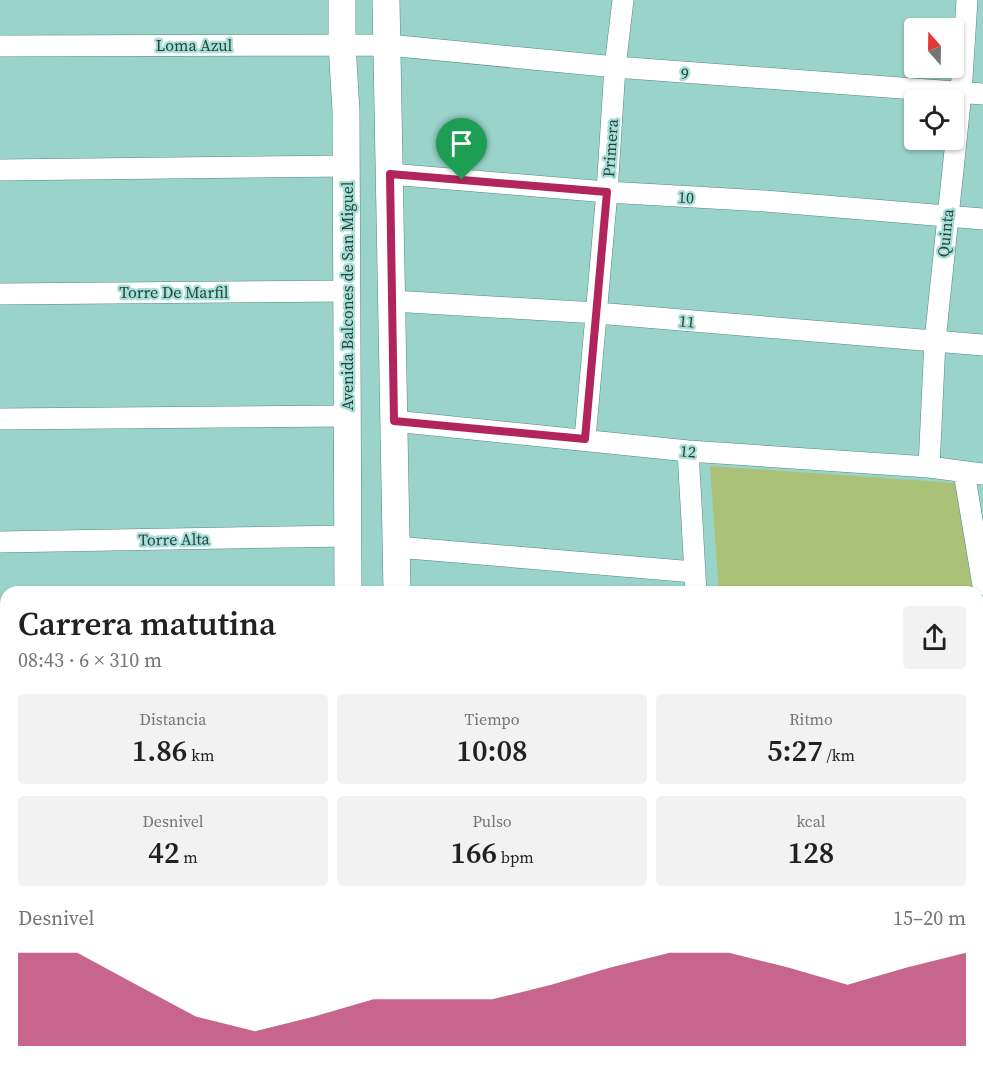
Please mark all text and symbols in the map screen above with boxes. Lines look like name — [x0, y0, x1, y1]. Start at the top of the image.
north arrow — [904, 18, 964, 78]
map controls — [904, 18, 964, 150]
street label: Loma Azul — [156, 34, 233, 56]
street label: 9 — [680, 62, 690, 84]
button: locate — [904, 90, 964, 150]
street label: Primera — [597, 117, 623, 178]
pin — [436, 118, 487, 180]
icon: arrive — [445, 127, 478, 160]
street label: Avenida Balcones de San Miguel — [336, 181, 358, 411]
street label: 10 — [677, 186, 695, 208]
street label: Quinta — [932, 207, 959, 258]
street label: Torre De Marfil — [119, 281, 229, 303]
street label: 11 — [678, 309, 696, 333]
street label: 12 — [679, 439, 697, 463]
street label: Torre Alta — [138, 527, 211, 551]
text: Carrera matutina — [18, 601, 276, 646]
button: share — [903, 606, 966, 669]
text: 08:43 · 6 × 310 m — [18, 646, 162, 674]
text: Distancia — [140, 708, 206, 730]
text: Tiempo — [465, 708, 519, 730]
text: Ritmo — [789, 708, 833, 730]
text: 1.86 — [132, 730, 187, 771]
text: 10:08 — [456, 730, 528, 771]
text: 5:27 — [767, 730, 823, 771]
text: km — [187, 744, 214, 766]
text: /km — [823, 744, 855, 766]
text: Desnivel — [142, 810, 204, 832]
text: Pulso — [472, 810, 512, 832]
text: kcal — [796, 810, 826, 832]
text: 42 — [148, 832, 180, 873]
text: 166 — [450, 832, 497, 873]
text: 128 — [788, 832, 834, 873]
text: m — [180, 846, 198, 868]
text: bpm — [497, 846, 534, 868]
text: Desnivel — [18, 904, 95, 932]
text: 15–20 m — [893, 904, 966, 932]

